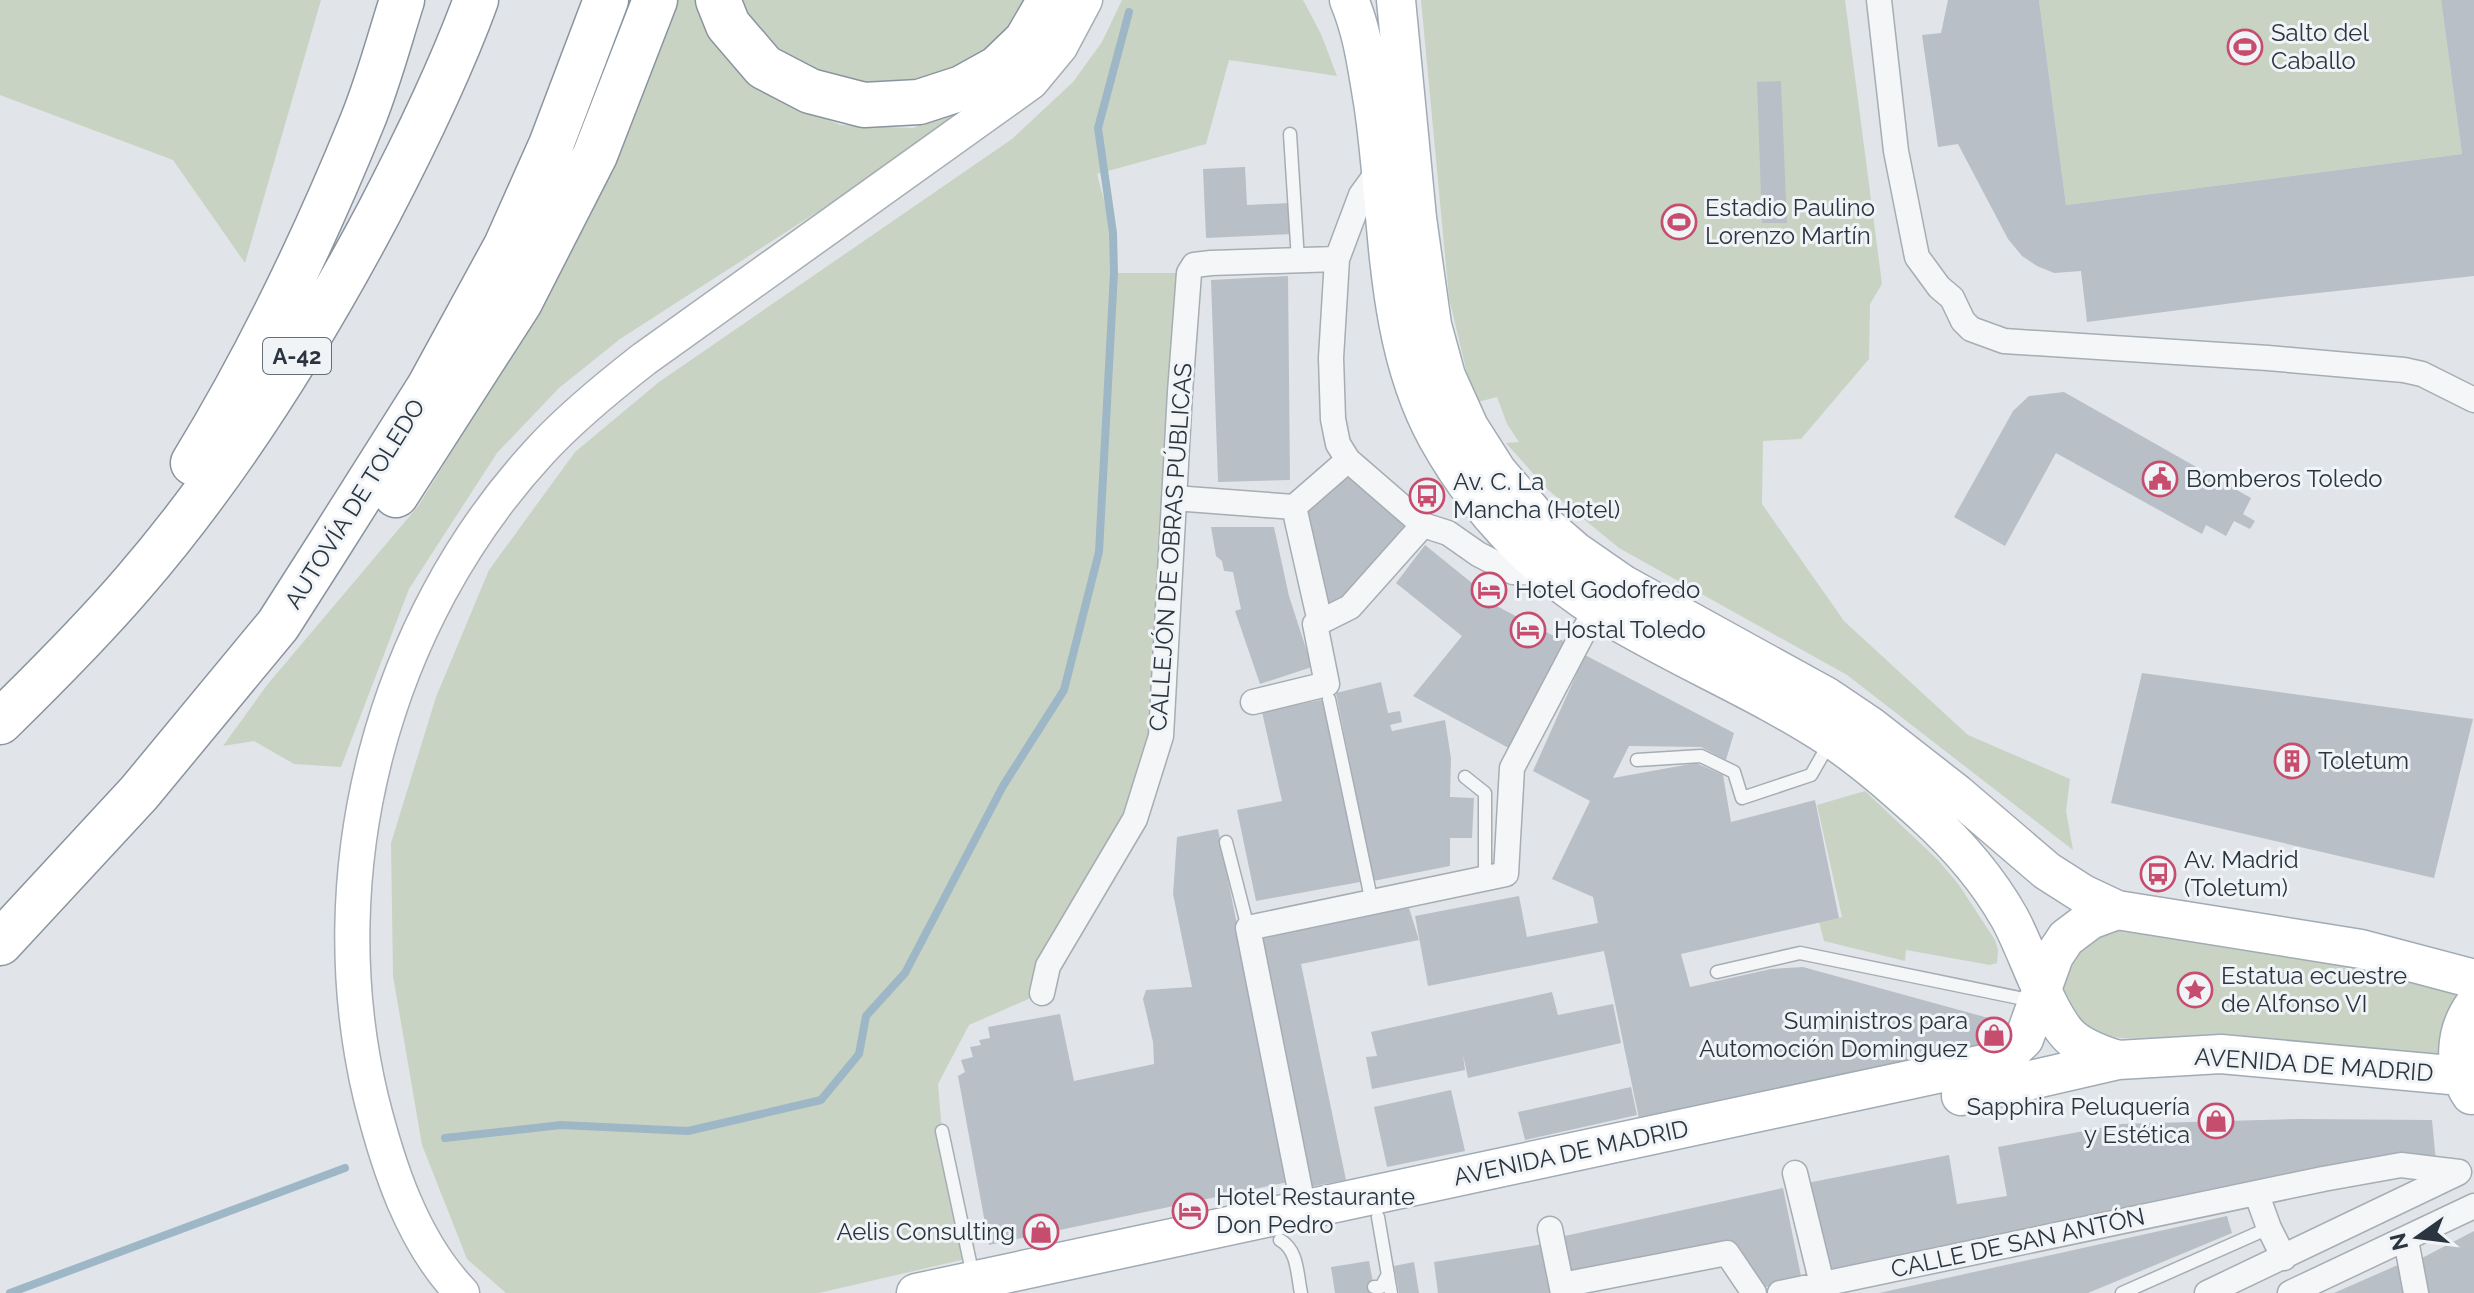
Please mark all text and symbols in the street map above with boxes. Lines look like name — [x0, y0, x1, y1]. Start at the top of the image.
place label: Salto del Caballo — [2271, 18, 2369, 75]
sports icon: Salto del Caballo — [2226, 28, 2264, 66]
place label: Estadio Paulino Lorenzo Martín — [1705, 193, 1875, 250]
sports icon: Estadio Paulino Lorenzo Martín — [1660, 203, 1698, 241]
road number: A-42 — [263, 338, 331, 374]
street label: CALLEJÓN DE OBRAS PÚBLICAS — [1143, 362, 1198, 732]
street label: AUTOVÍA DE TOLEDO — [278, 393, 431, 614]
public building icon: Bomberos Toledo — [2141, 460, 2179, 498]
place label: Bomberos Toledo — [2186, 464, 2383, 493]
place label: Av. C. La Mancha (Hotel) — [1453, 467, 1620, 524]
bus stop icon: Av. C. La Mancha (Hotel) — [1408, 477, 1446, 515]
hotel icon: Hotel Godofredo — [1470, 571, 1508, 609]
place label: Hotel Godofredo — [1515, 575, 1700, 604]
hotel icon: Hostal Toledo — [1509, 611, 1547, 649]
place label: Hostal Toledo — [1554, 615, 1706, 644]
building icon: Toletum — [2273, 742, 2311, 780]
place label: Toletum — [2318, 746, 2409, 775]
place label: Av. Madrid (Toletum) — [2184, 845, 2299, 902]
bus stop icon: Av. Madrid (Toletum) — [2139, 855, 2177, 893]
place label: Estatua ecuestre de Alfonso VI — [2221, 961, 2407, 1018]
place icon: Estatua ecuestre de Alfonso VI — [2176, 971, 2214, 1009]
place label: Suministros para Automoción Dominguez — [1699, 1006, 1968, 1063]
shop icon: Suministros para Automoción Dominguez — [1975, 1016, 2013, 1054]
street label: AVENIDA DE MADRID — [2194, 1042, 2434, 1087]
place label: Sapphira Peluquería y Estética — [1966, 1092, 2190, 1149]
shop icon: Sapphira Peluquería y Estética — [2197, 1102, 2235, 1140]
street label: AVENIDA DE MADRID — [1451, 1113, 1691, 1192]
place label: Hotel Restaurante Don Pedro — [1216, 1182, 1415, 1239]
hotel icon: Hotel Restaurante Don Pedro — [1171, 1192, 1209, 1230]
north arrow — [2378, 1197, 2458, 1277]
street label: CALLE DE SAN ANTÓN — [1888, 1201, 2147, 1284]
shop icon: Aelis Consulting — [1022, 1213, 1060, 1251]
place label: Aelis Consulting — [836, 1217, 1015, 1246]
text: N — [2384, 1231, 2413, 1253]

